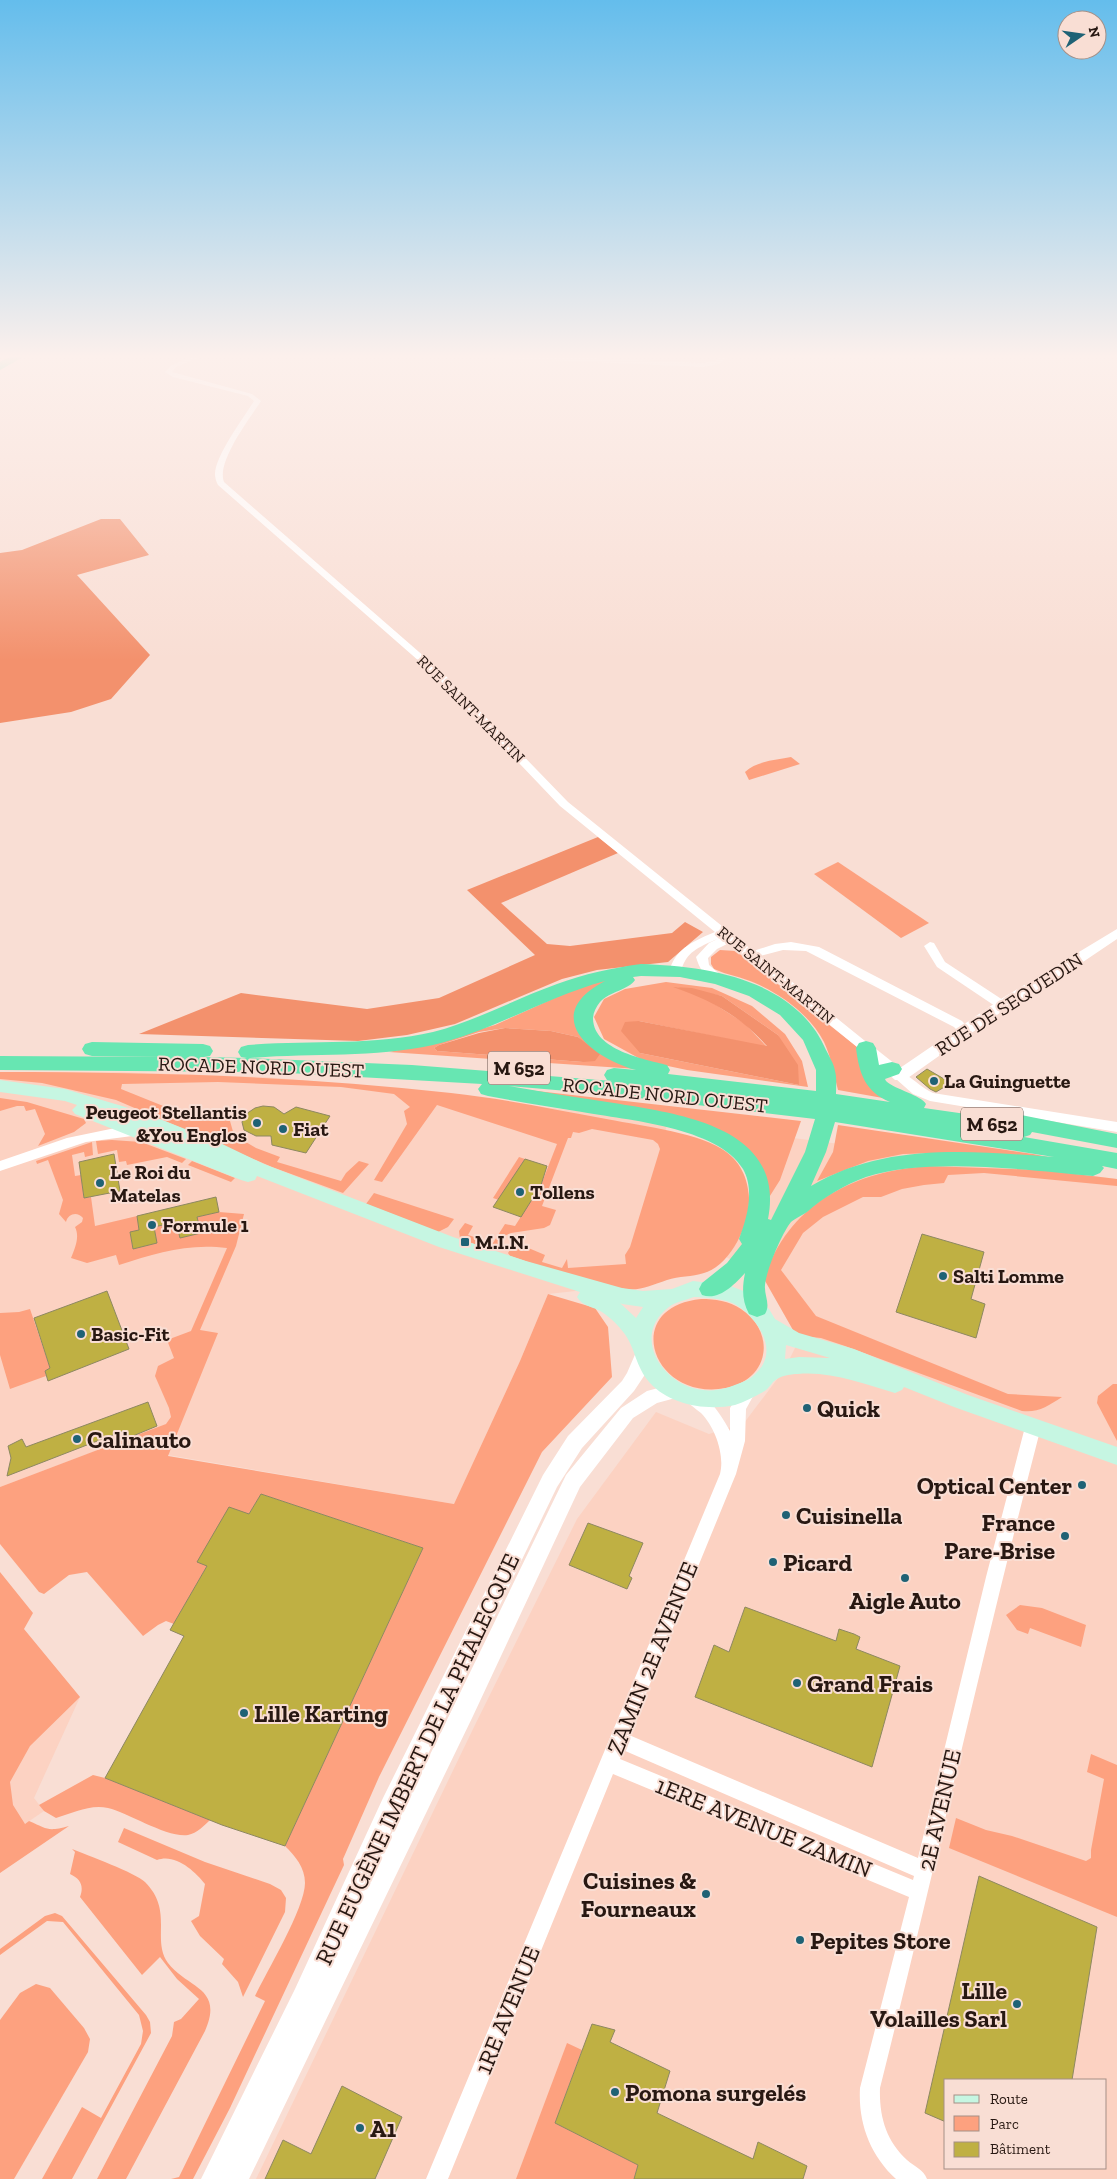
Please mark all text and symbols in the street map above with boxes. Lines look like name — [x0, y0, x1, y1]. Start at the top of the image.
north arrow — [1057, 10, 1107, 60]
text: N — [1085, 25, 1104, 40]
street label: RUE SAINT-MARTIN — [413, 651, 529, 767]
street label: RUE SAINT-MARTIN — [714, 922, 838, 1028]
street label: RUE DE SEQUEDIN — [931, 947, 1087, 1061]
street label: ROCADE NORD OUEST — [158, 1051, 364, 1083]
road number: M 652 — [488, 1052, 550, 1084]
place label: La Guinguette — [944, 1069, 1071, 1093]
street label: ROCADE NORD OUEST — [561, 1072, 769, 1118]
marker: La Guinguette — [928, 1075, 940, 1087]
place label: Peugeot Stellantis &You Englos — [86, 1100, 247, 1147]
road number: M 652 — [961, 1108, 1023, 1140]
marker: Peugeot Stellantis &You Englos — [251, 1117, 263, 1129]
place label: Fiat — [293, 1117, 329, 1141]
marker: Fiat — [277, 1123, 289, 1135]
place label: Le Roi du Matelas — [110, 1160, 191, 1207]
marker: Le Roi du Matelas — [94, 1177, 106, 1189]
place label: Tollens — [530, 1180, 595, 1204]
marker: Tollens — [514, 1186, 526, 1198]
place label: Formule 1 — [162, 1213, 249, 1237]
marker: Formule 1 — [146, 1219, 158, 1231]
place label: M.I.N. — [475, 1230, 529, 1254]
marker: M.I.N. — [459, 1236, 471, 1248]
place label: Salti Lomme — [953, 1264, 1064, 1288]
marker: Salti Lomme — [937, 1270, 949, 1282]
place label: Basic-Fit — [91, 1322, 170, 1346]
marker: Basic-Fit — [75, 1328, 87, 1340]
place label: Quick — [817, 1394, 880, 1423]
marker: Quick — [801, 1402, 813, 1414]
place label: Calinauto — [87, 1425, 192, 1454]
marker: Calinauto — [71, 1433, 83, 1445]
place label: Optical Center — [917, 1471, 1072, 1500]
marker: Optical Center — [1076, 1479, 1088, 1491]
place label: Cuisinella — [796, 1501, 903, 1530]
place label: France Pare-Brise — [944, 1508, 1055, 1565]
marker: Cuisinella — [780, 1509, 792, 1521]
marker: France Pare-Brise — [1059, 1530, 1071, 1542]
place label: Picard — [783, 1548, 853, 1577]
street label: RUE EUGÈNE IMBERT DE LA PHALECQUE — [309, 1549, 525, 1969]
marker: Picard — [767, 1556, 779, 1568]
street label: ZAMIN 2E AVENUE — [600, 1557, 704, 1759]
marker: Aigle Auto — [899, 1572, 911, 1584]
place label: Aigle Auto — [849, 1586, 961, 1615]
place label: Grand Frais — [807, 1669, 933, 1698]
marker: Grand Frais — [791, 1677, 803, 1689]
place label: Lille Karting — [254, 1699, 388, 1728]
marker: Lille Karting — [238, 1707, 250, 1719]
street label: 2E AVENUE — [911, 1746, 967, 1874]
street label: 1ERE AVENUE ZAMIN — [651, 1770, 877, 1884]
place label: Cuisines & Fourneaux — [581, 1866, 696, 1923]
marker: Cuisines & Fourneaux — [700, 1888, 712, 1900]
place label: Pepites Store — [810, 1926, 951, 1955]
marker: Pepites Store — [794, 1934, 806, 1946]
street label: 1RE AVENUE — [468, 1942, 546, 2078]
place label: Lille Volailles Sarl — [870, 1976, 1007, 2033]
marker: Lille Volailles Sarl — [1011, 1998, 1023, 2010]
place label: Pomona surgelés — [625, 2078, 806, 2107]
legend — [944, 2079, 1107, 2169]
marker: Pomona surgelés — [609, 2086, 621, 2098]
text: Route — [990, 2090, 1028, 2108]
place label: A1 — [370, 2114, 396, 2143]
text: Parc — [990, 2115, 1019, 2133]
marker: A1 — [354, 2122, 366, 2134]
text: Bâtiment — [990, 2140, 1051, 2158]

